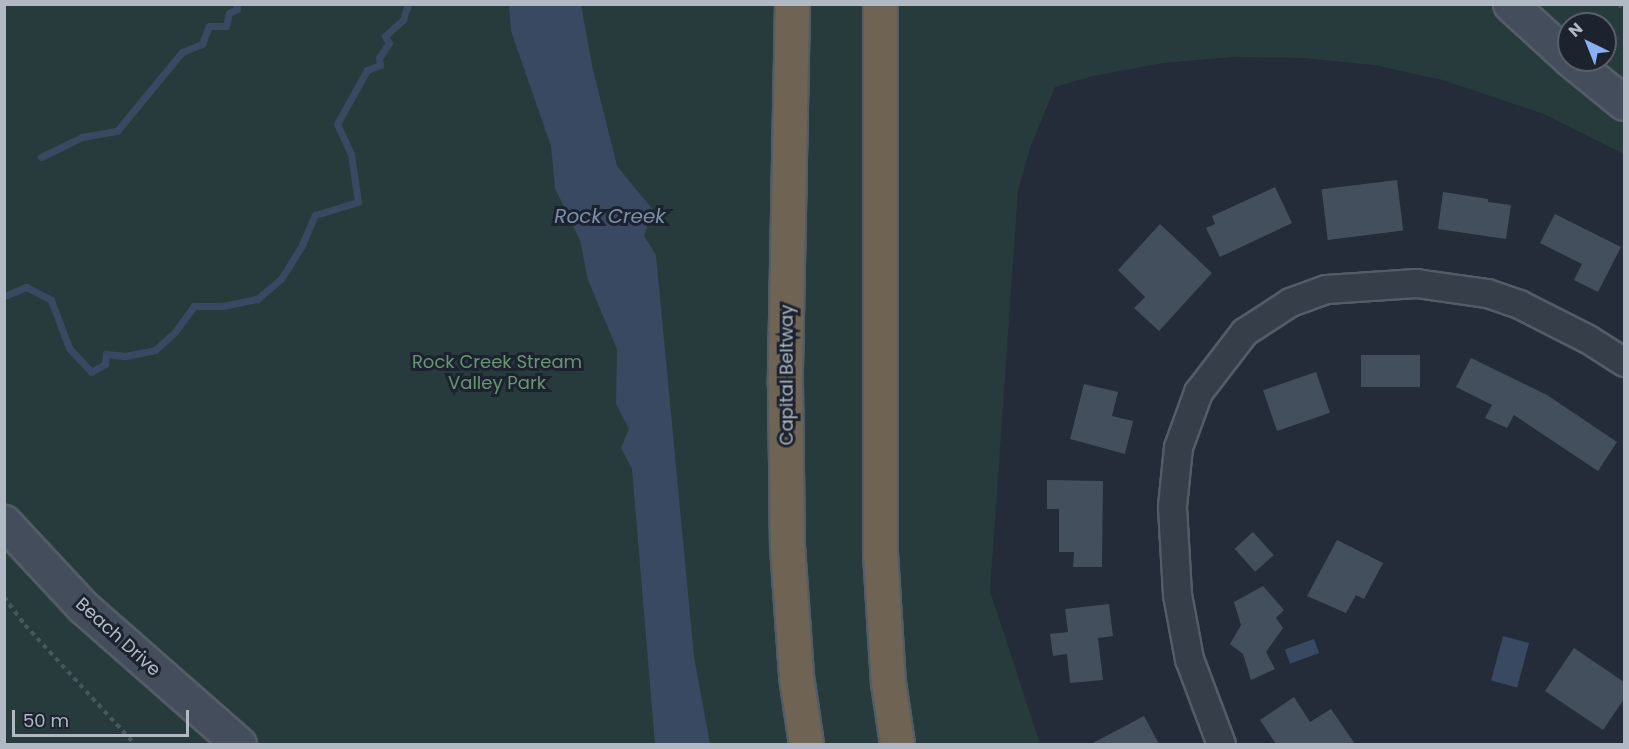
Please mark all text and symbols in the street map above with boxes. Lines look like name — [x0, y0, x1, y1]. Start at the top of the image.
north arrow — [1557, 12, 1617, 72]
text: N — [1563, 17, 1588, 42]
water label: Rock Creek — [554, 204, 666, 228]
street label: Capital Beltway — [776, 305, 798, 445]
park label: Rock Creek Stream Valley Park — [412, 352, 582, 394]
street label: Beach Drive — [71, 593, 165, 681]
scale bar — [15, 698, 192, 736]
text: 50 m — [23, 708, 69, 733]

